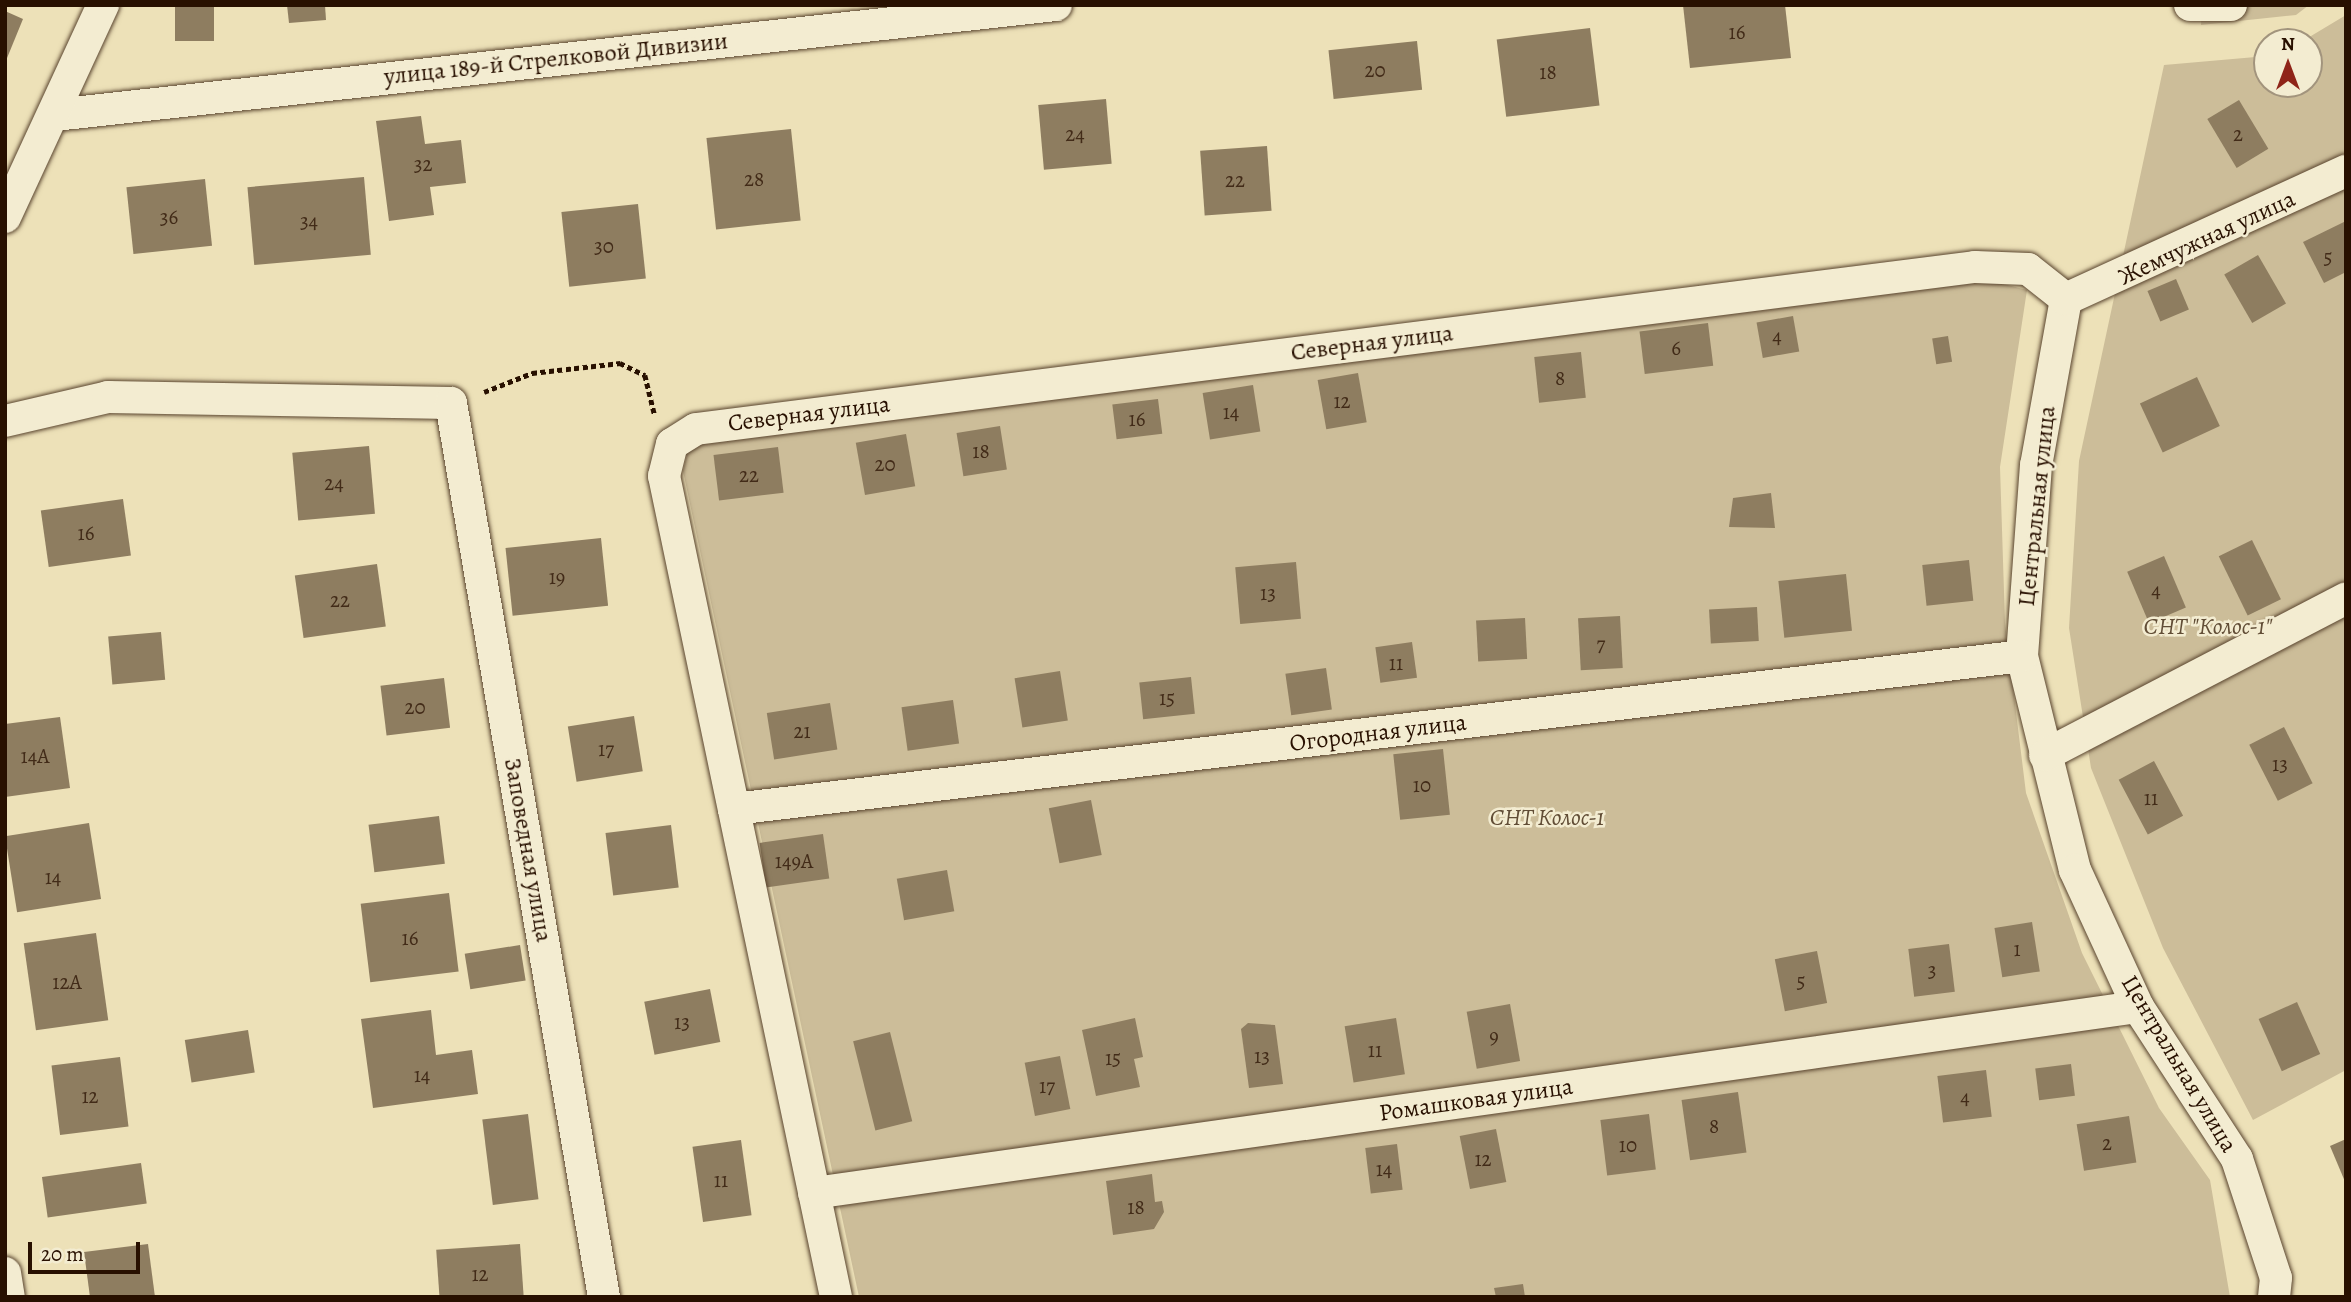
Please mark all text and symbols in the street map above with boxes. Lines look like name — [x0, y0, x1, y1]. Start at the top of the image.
house number: 16 — [1729, 19, 1745, 45]
street label: улица 189-й Стрелковой Дивизии — [383, 27, 729, 91]
north arrow — [2253, 28, 2323, 98]
text: N — [2281, 31, 2295, 57]
house number: 20 — [1364, 57, 1386, 83]
house number: 18 — [1539, 59, 1557, 85]
house number: 24 — [1065, 121, 1085, 147]
house number: 2 — [2233, 121, 2243, 147]
house number: 32 — [414, 151, 432, 177]
house number: 28 — [744, 166, 764, 192]
house number: 22 — [1225, 167, 1245, 193]
street label: Жемчужная улица — [2114, 185, 2300, 291]
house number: 36 — [160, 204, 178, 230]
house number: 34 — [300, 208, 318, 234]
house number: 30 — [594, 233, 614, 259]
house number: 5 — [2323, 244, 2333, 270]
street label: Северная улица — [1289, 319, 1455, 367]
house number: 4 — [1772, 323, 1782, 349]
house number: 6 — [1671, 335, 1681, 361]
house number: 8 — [1555, 365, 1565, 391]
house number: 12 — [1333, 388, 1351, 414]
street label: Северная улица — [726, 390, 892, 438]
house number: 14 — [1223, 399, 1239, 425]
street label: Центральная улица — [2012, 404, 2062, 608]
house number: 16 — [1129, 406, 1145, 432]
house number: 18 — [972, 438, 990, 464]
house number: 20 — [874, 451, 896, 477]
house number: 22 — [739, 462, 759, 488]
house number: 24 — [324, 470, 344, 496]
house number: 16 — [78, 520, 94, 546]
house number: 19 — [549, 564, 565, 590]
house number: 4 — [2151, 577, 2161, 603]
house number: 13 — [1260, 580, 1276, 606]
house number: 22 — [330, 587, 350, 613]
park label: СНТ "Колос-1" — [2144, 613, 2272, 641]
house number: 7 — [1597, 631, 1605, 657]
house number: 11 — [1389, 650, 1403, 676]
house number: 15 — [1159, 685, 1175, 711]
house number: 20 — [404, 694, 426, 720]
street label: Огородная улица — [1288, 708, 1468, 758]
house number: 21 — [793, 718, 811, 744]
house number: 17 — [598, 736, 614, 762]
house number: 14А — [21, 743, 49, 769]
house number: 13 — [2272, 751, 2288, 777]
street label: Заповедная улица — [498, 756, 558, 944]
house number: 10 — [1413, 772, 1431, 798]
house number: 11 — [2144, 785, 2158, 811]
park label: СНТ Колос-1 — [1490, 804, 1604, 832]
house number: 149А — [775, 848, 813, 874]
house number: 14 — [45, 864, 61, 890]
house number: 16 — [402, 925, 418, 951]
house number: 1 — [2013, 936, 2021, 962]
house number: 3 — [1928, 957, 1936, 983]
house number: 5 — [1796, 968, 1806, 994]
house number: 12А — [52, 969, 82, 995]
street label: Центральная улица — [2115, 970, 2243, 1158]
house number: 13 — [674, 1009, 690, 1035]
house number: 9 — [1489, 1023, 1499, 1049]
house number: 11 — [1368, 1037, 1382, 1063]
house number: 13 — [1254, 1043, 1270, 1069]
house number: 15 — [1105, 1045, 1121, 1071]
house number: 14 — [414, 1062, 430, 1088]
street label: Ромашковая улица — [1377, 1072, 1575, 1128]
house number: 17 — [1039, 1073, 1055, 1099]
house number: 12 — [81, 1083, 99, 1109]
house number: 4 — [1960, 1084, 1970, 1110]
house number: 8 — [1709, 1113, 1719, 1139]
house number: 2 — [2102, 1130, 2112, 1156]
house number: 10 — [1619, 1132, 1637, 1158]
house number: 12 — [1474, 1146, 1492, 1172]
house number: 14 — [1376, 1156, 1392, 1182]
house number: 11 — [714, 1167, 728, 1193]
house number: 18 — [1127, 1194, 1145, 1220]
scale bar — [32, 1228, 144, 1272]
text: 20 m — [41, 1240, 84, 1268]
house number: 12 — [471, 1261, 489, 1287]

